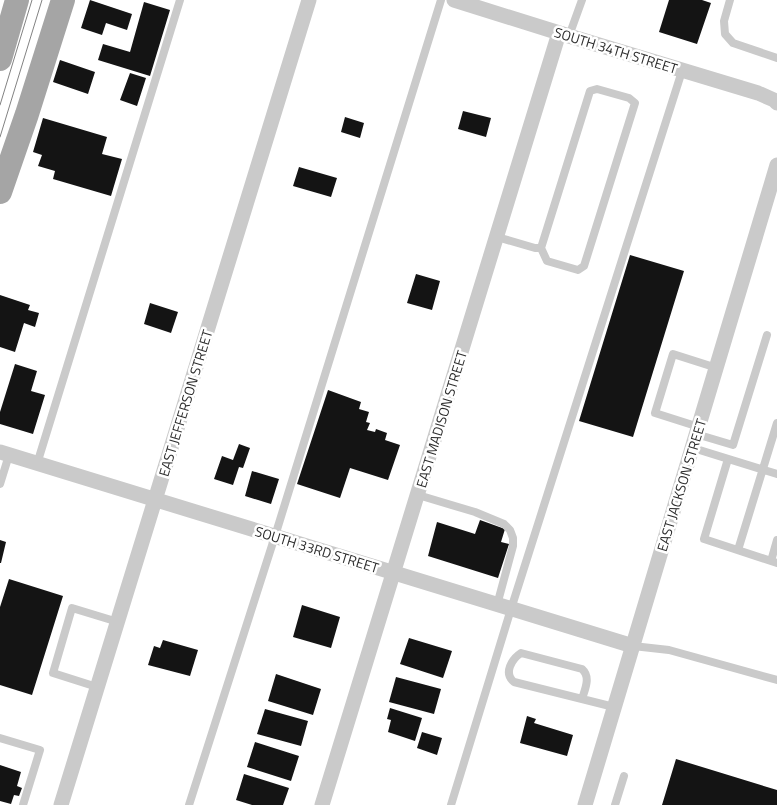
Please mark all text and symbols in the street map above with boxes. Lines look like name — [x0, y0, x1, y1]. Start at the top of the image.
street label: SOUTH 34TH STREET — [552, 21, 681, 79]
street label: EAST JEFFERSON STREET — [153, 326, 218, 479]
street label: EAST MADISON STREET — [410, 347, 472, 490]
street label: EAST JACKSON STREET — [651, 416, 711, 554]
street label: SOUTH 33RD STREET — [252, 520, 382, 578]

